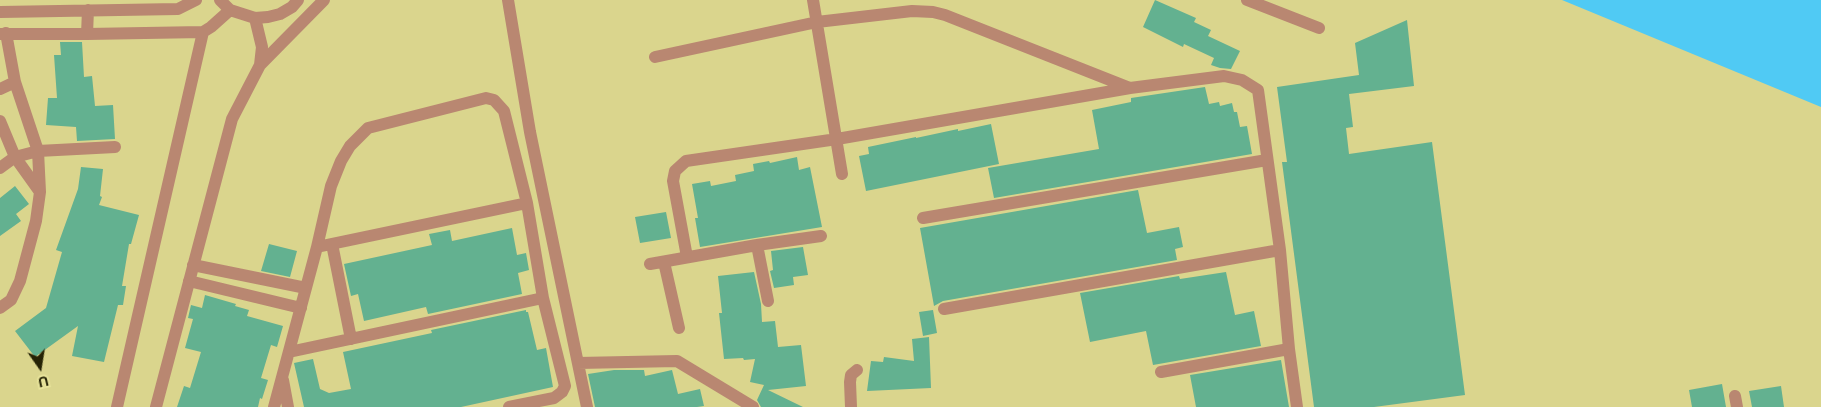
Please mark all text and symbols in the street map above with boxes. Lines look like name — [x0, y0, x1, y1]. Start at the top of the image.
north arrow — [15, 342, 65, 392]
text: U — [37, 373, 50, 391]

